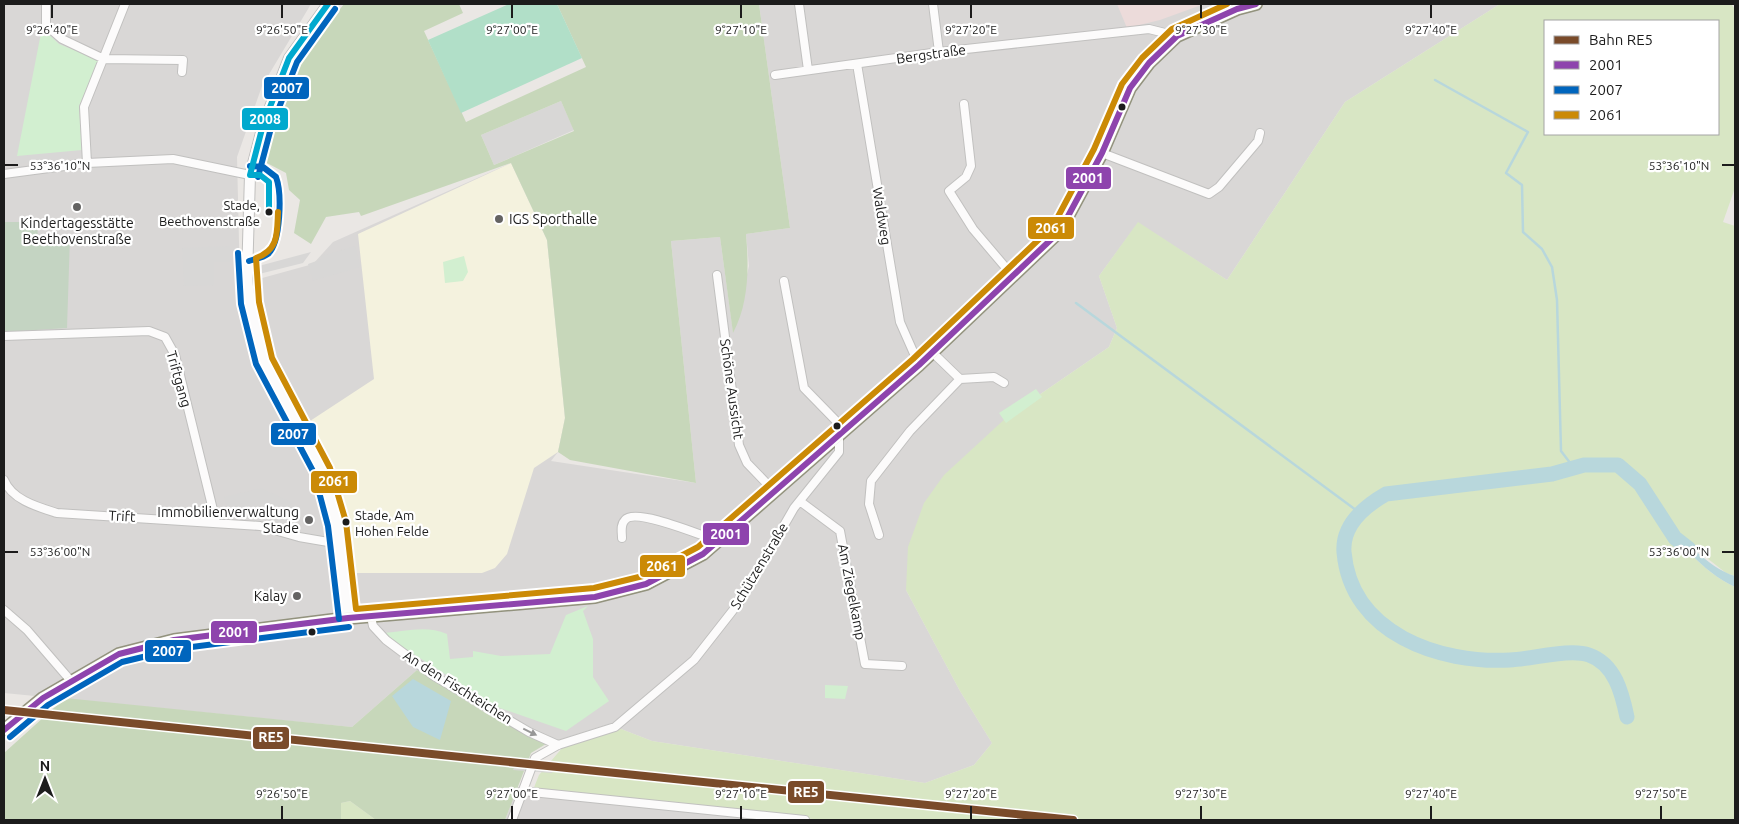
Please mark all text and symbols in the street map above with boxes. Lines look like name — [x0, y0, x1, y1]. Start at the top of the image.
legend — [1544, 20, 1719, 135]
text: 9°26'40"E — [26, 23, 78, 36]
text: 9°26'50"E — [256, 23, 308, 36]
text: 9°27'00"E — [486, 23, 538, 36]
text: 9°27'10"E — [715, 23, 767, 36]
text: 9°27'20"E — [945, 23, 997, 36]
text: 9°27'30"E — [1175, 23, 1227, 36]
text: 9°27'40"E — [1405, 23, 1457, 36]
text: Bahn RE5 — [1589, 31, 1653, 48]
street label: Bergstraße — [895, 41, 967, 67]
text: 2001 — [1589, 56, 1623, 73]
line badge: 2007 — [263, 76, 310, 100]
text: 2007 — [271, 80, 303, 96]
text: 2007 — [1589, 81, 1623, 98]
unlabelled marker — [1117, 102, 1127, 112]
text: 2061 — [1589, 106, 1623, 123]
line badge: 2008 — [241, 107, 289, 131]
text: 2008 — [249, 111, 281, 127]
text: 53°36'10"N — [30, 159, 90, 172]
text: 53°36'10"N — [1649, 159, 1709, 172]
line badge: 2001 — [1065, 166, 1112, 190]
text: 2001 — [1072, 170, 1104, 186]
street label: Waldweg — [870, 186, 894, 246]
place label: Stade, Beethovenstraße — [159, 198, 260, 228]
marker: Kindertagesstätte Beethovenstraße — [71, 201, 83, 213]
marker: Stade, Beethovenstraße — [264, 207, 274, 217]
place label: IGS Sporthalle — [509, 211, 597, 227]
marker: IGS Sporthalle — [493, 213, 505, 225]
place label: Kindertagesstätte Beethovenstraße — [20, 215, 134, 247]
line badge: 2061 — [1027, 216, 1075, 240]
text: 2061 — [1035, 220, 1067, 236]
street label: Schöne Aussicht — [717, 338, 747, 441]
street label: Triftgang — [163, 349, 195, 409]
unlabelled marker — [832, 421, 842, 431]
line badge: 2007 — [270, 422, 317, 446]
text: 2007 — [277, 426, 309, 442]
line badge: 2061 — [310, 470, 358, 494]
text: 2061 — [318, 473, 350, 489]
place label: Immobilienverwaltung Stade — [157, 504, 299, 536]
street label: Trift — [108, 507, 136, 525]
place label: Stade, Am Hohen Felde — [355, 508, 429, 538]
marker: Immobilienverwaltung Stade — [303, 514, 315, 526]
marker: Stade, Am Hohen Felde — [341, 517, 351, 527]
street label: Schützenstraße — [727, 520, 791, 612]
line badge: 2001 — [702, 522, 750, 546]
text: 2001 — [710, 526, 742, 542]
street label: Am Ziegelkamp — [835, 543, 869, 641]
text: 53°36'00"N — [30, 545, 90, 558]
text: 53°36'00"N — [1649, 545, 1709, 558]
line badge: 2061 — [639, 554, 686, 578]
text: 2061 — [646, 558, 678, 574]
place label: Kalay — [254, 588, 287, 604]
marker: Kalay — [291, 590, 303, 602]
line badge: 2001 — [210, 620, 258, 644]
text: 2001 — [218, 624, 250, 640]
unlabelled marker — [307, 627, 317, 637]
line badge: 2007 — [144, 639, 192, 663]
text: 2007 — [152, 643, 184, 659]
street label: An den Fischteichen — [401, 647, 515, 727]
line badge: RE5 — [252, 726, 290, 750]
one-way arrow — [523, 728, 538, 736]
text: RE5 — [258, 729, 284, 745]
north arrow — [20, 754, 70, 804]
text: N — [40, 758, 50, 774]
line badge: RE5 — [787, 780, 825, 804]
text: RE5 — [793, 784, 819, 800]
text: 9°26'50"E — [256, 787, 308, 800]
text: 9°27'00"E — [486, 787, 538, 800]
text: 9°27'10"E — [715, 787, 767, 800]
text: 9°27'20"E — [945, 787, 997, 800]
text: 9°27'30"E — [1175, 787, 1227, 800]
text: 9°27'40"E — [1405, 787, 1457, 800]
text: 9°27'50"E — [1635, 787, 1687, 800]

